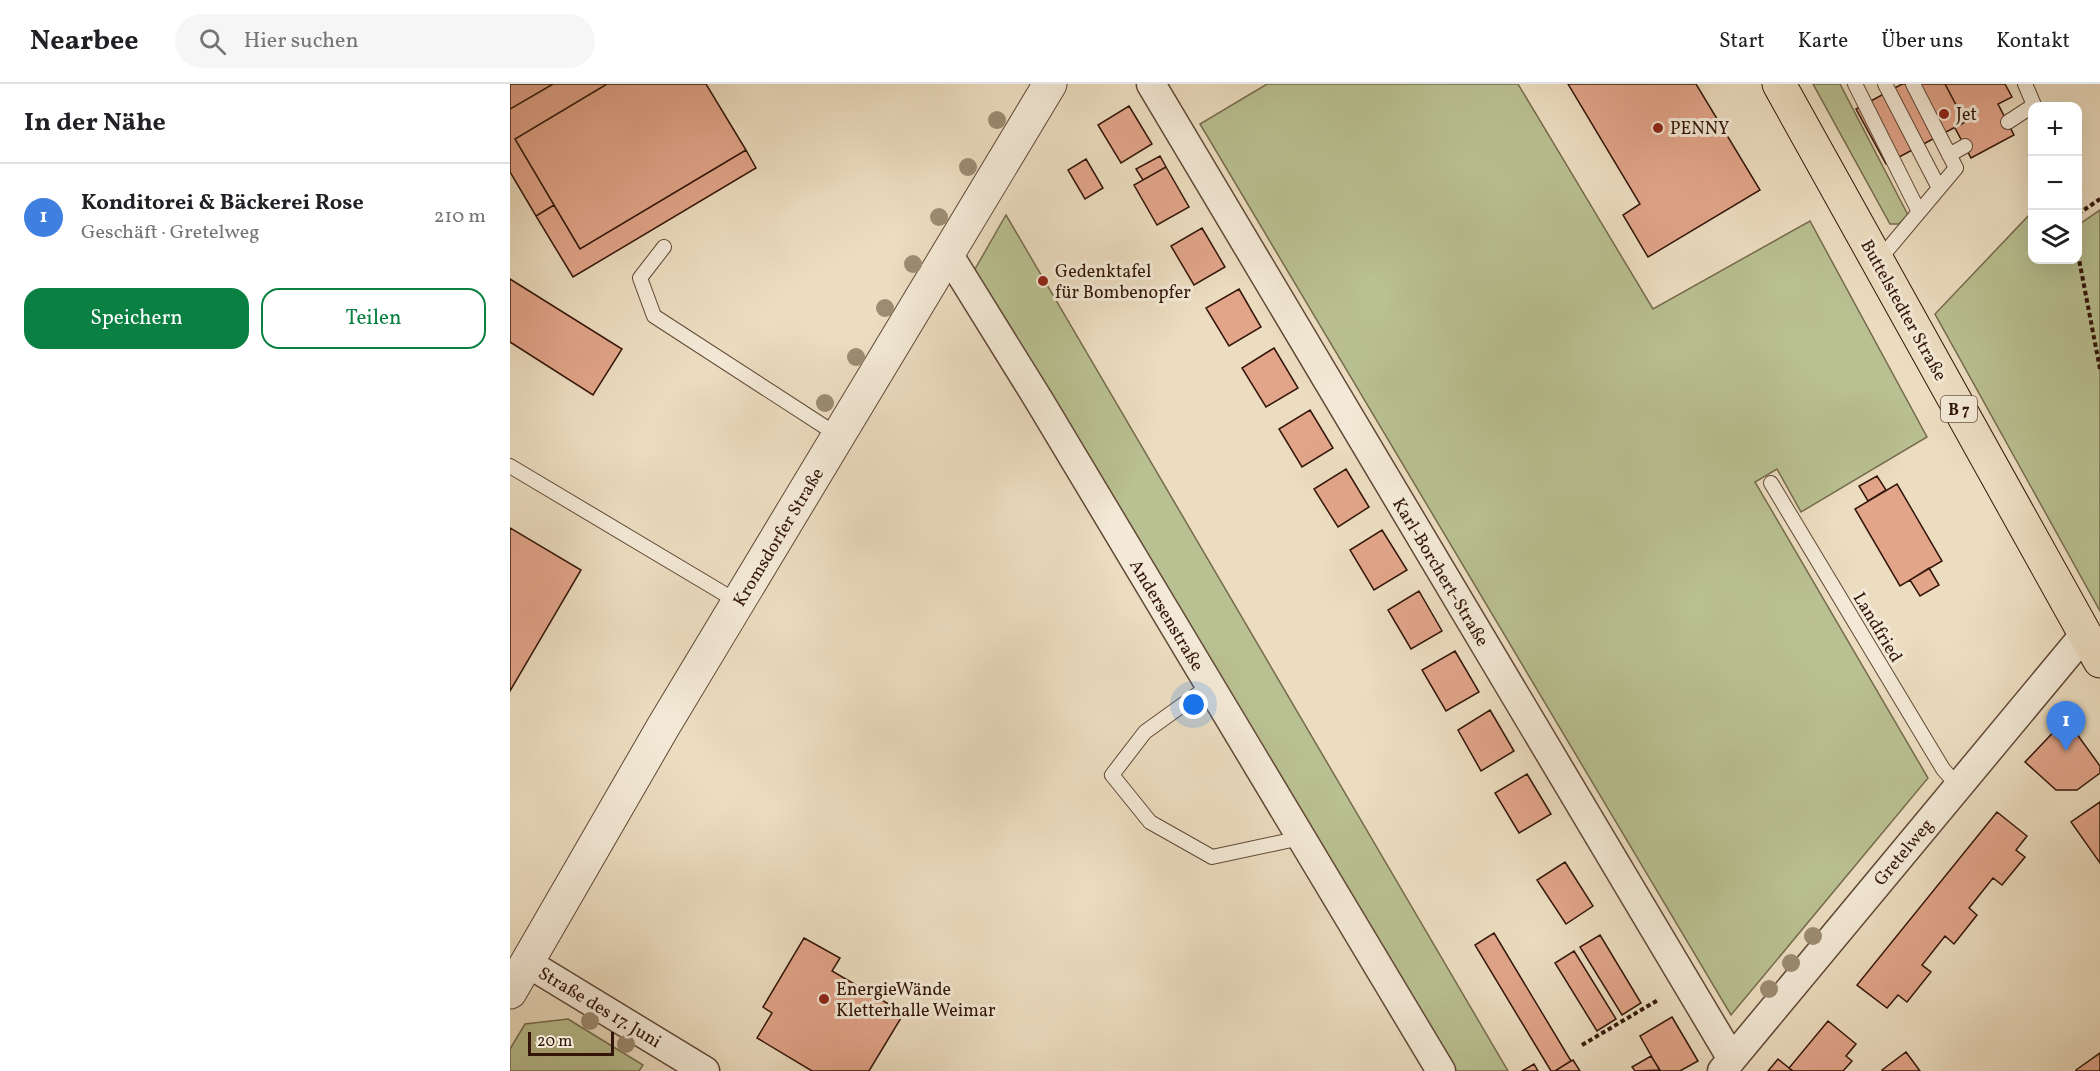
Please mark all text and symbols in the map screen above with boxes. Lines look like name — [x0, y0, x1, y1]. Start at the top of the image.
search box — [175, 14, 595, 68]
text: Nearbee — [30, 22, 139, 61]
icon: search — [196, 25, 229, 58]
text: Hier suchen — [244, 26, 359, 57]
text: Start — [1719, 27, 1765, 56]
text: Karte — [1798, 27, 1848, 56]
text: Über uns — [1881, 27, 1963, 56]
text: Kontakt — [1996, 27, 2070, 56]
map controls — [2028, 102, 2082, 264]
button: + — [2028, 102, 2082, 156]
place label: Jet — [1956, 103, 1977, 128]
text: In der Nähe — [24, 105, 166, 141]
marker: Jet — [1937, 107, 1951, 121]
place label: PENNY — [1670, 117, 1729, 142]
marker: PENNY — [1651, 121, 1665, 135]
button: − — [2028, 156, 2082, 210]
text: Konditorei & Bäckerei Rose — [81, 188, 364, 219]
text: 1 — [39, 203, 48, 231]
text: 210 m — [434, 203, 486, 231]
button: layers — [2028, 210, 2082, 264]
text: Geschäft · Gretelweg — [81, 219, 259, 247]
street label: Buttelstedter Straße — [1853, 236, 1952, 386]
place label: Gedenktafel für Bombenopfer — [1055, 260, 1191, 306]
marker: Gedenktafel für Bombenopfer — [1036, 274, 1050, 288]
button: Speichern — [24, 288, 249, 349]
button: Teilen — [261, 288, 486, 349]
road number: B 7 — [1941, 396, 1977, 422]
street label: Kromsdorfer Straße — [728, 464, 831, 612]
street label: Karl-Borchert-Straße — [1385, 494, 1494, 652]
street label: Andersenstraße — [1122, 555, 1209, 676]
street label: Landfried — [1846, 588, 1907, 668]
your location — [1179, 690, 1208, 719]
pin: 1 — [2046, 702, 2086, 751]
street label: Gretelweg — [1869, 814, 1940, 892]
street label: Straße des 17. Juni — [533, 962, 666, 1055]
place label: EnergieWände Kletterhalle Weimar — [836, 978, 996, 1024]
marker: EnergieWände Kletterhalle Weimar — [817, 992, 831, 1006]
scale bar — [528, 1029, 614, 1056]
text: 20 m — [537, 1031, 572, 1053]

